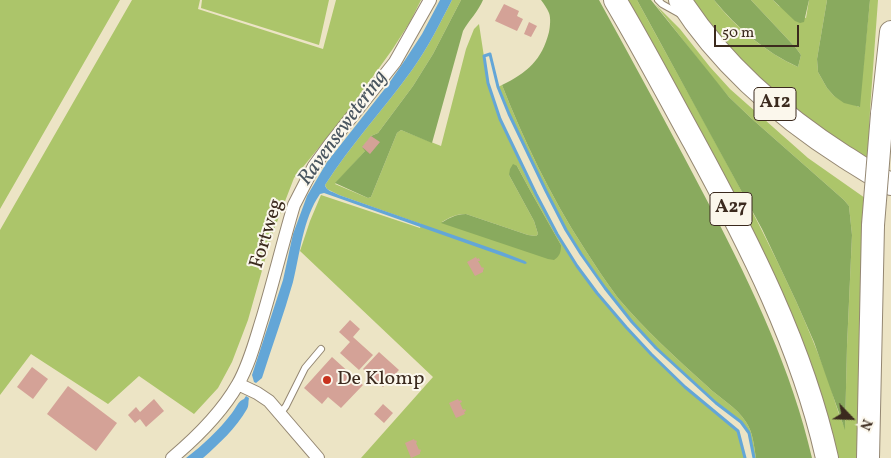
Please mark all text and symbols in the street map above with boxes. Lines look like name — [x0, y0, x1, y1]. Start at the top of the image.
scale bar — [716, 15, 801, 47]
text: 50 m — [722, 23, 754, 44]
water label: Ravensewetering — [294, 67, 394, 191]
road number: A12 — [754, 88, 796, 120]
road number: A27 — [710, 192, 752, 225]
street label: Fortweg — [246, 196, 290, 272]
place label: De Klomp — [337, 368, 424, 392]
marker: De Klomp — [321, 374, 333, 386]
north arrow — [826, 393, 876, 443]
text: N — [854, 416, 876, 433]

